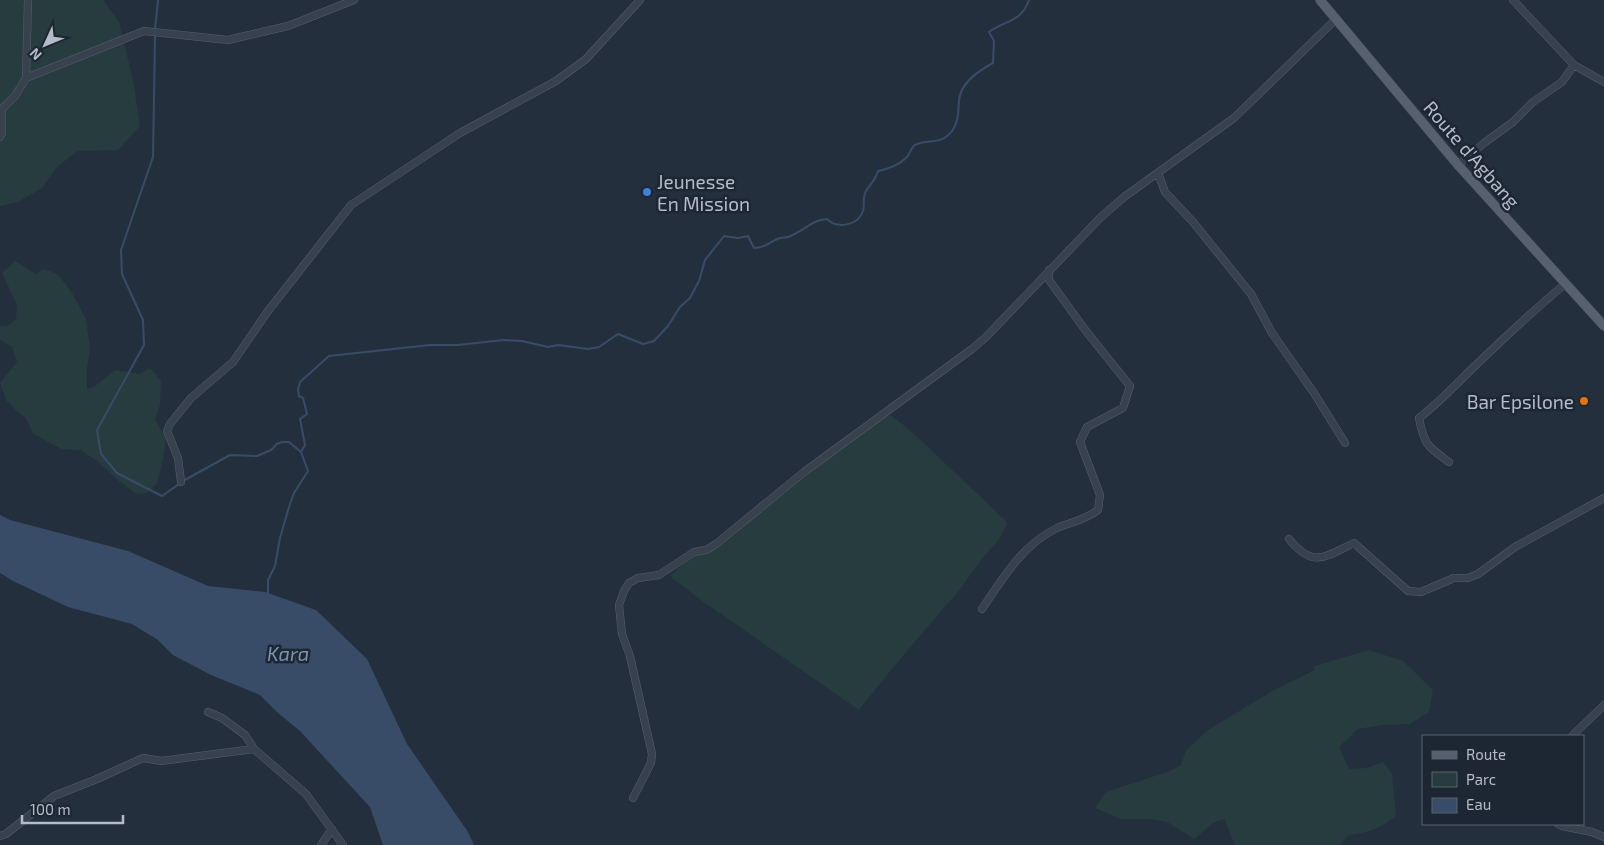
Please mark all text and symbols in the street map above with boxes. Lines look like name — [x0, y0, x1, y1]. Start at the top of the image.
north arrow — [20, 20, 70, 70]
text: N — [26, 45, 45, 64]
street label: Route d'Agbang — [1419, 96, 1525, 213]
place label: Jeunesse En Mission — [657, 170, 750, 215]
marker: Jeunesse En Mission — [641, 186, 653, 198]
place label: Bar Epsilone — [1467, 390, 1574, 413]
marker: Bar Epsilone — [1578, 395, 1590, 407]
water label: Kara — [267, 641, 309, 665]
legend — [1422, 735, 1584, 825]
text: Route — [1466, 745, 1506, 763]
text: Parc — [1466, 770, 1496, 788]
scale bar — [22, 792, 124, 824]
text: Eau — [1466, 795, 1491, 813]
text: 100 m — [30, 800, 71, 818]

